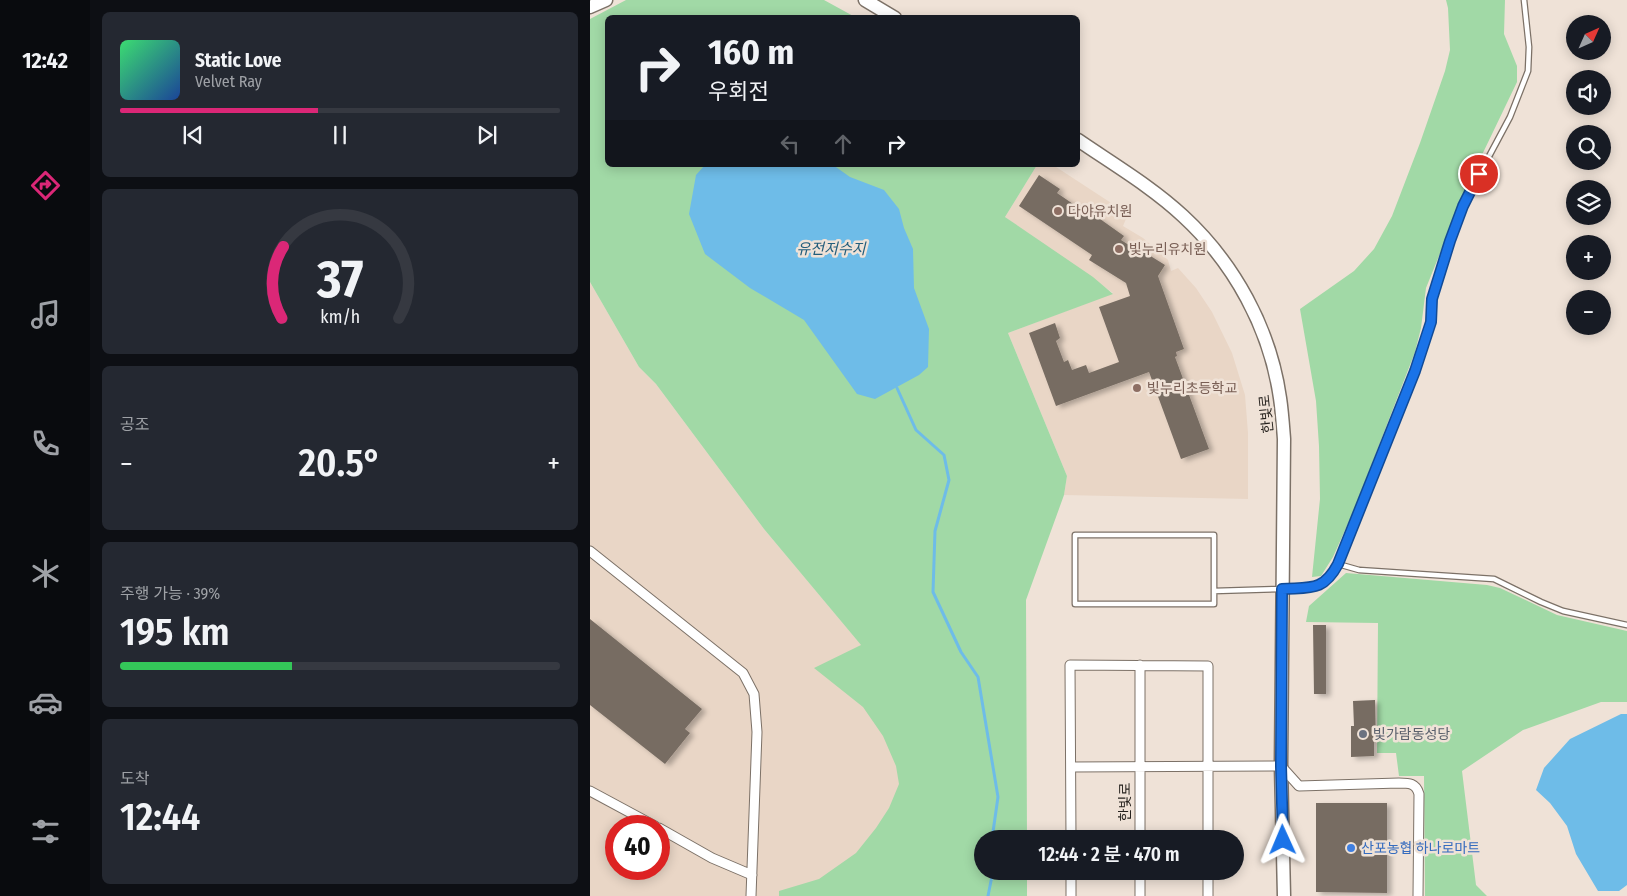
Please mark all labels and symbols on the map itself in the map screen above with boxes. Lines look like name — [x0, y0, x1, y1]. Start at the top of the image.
north arrow — [1566, 15, 1611, 60]
pin — [1458, 153, 1500, 195]
place label: 다야유치원 — [1068, 203, 1132, 220]
marker: 다야유치원 — [1052, 205, 1064, 217]
water label: 유전저수지 — [796, 240, 867, 258]
place label: 빛누리유치원 — [1129, 241, 1206, 258]
marker: 빛누리유치원 — [1113, 243, 1125, 255]
place label: 빛누리초등학교 — [1147, 380, 1237, 397]
marker: 빛누리초등학교 — [1131, 382, 1143, 394]
street label: 한빛로 — [1256, 394, 1277, 434]
place label: 빛가람동성당 — [1373, 726, 1450, 743]
marker: 빛가람동성당 — [1357, 728, 1369, 740]
street label: 한빛로 — [1117, 783, 1134, 821]
position arrow — [1256, 813, 1308, 865]
speed limit sign: 40 — [605, 815, 670, 880]
place label: 산포농협 하나로마트 — [1361, 840, 1480, 857]
marker: 산포농협 하나로마트 — [1345, 842, 1357, 854]

